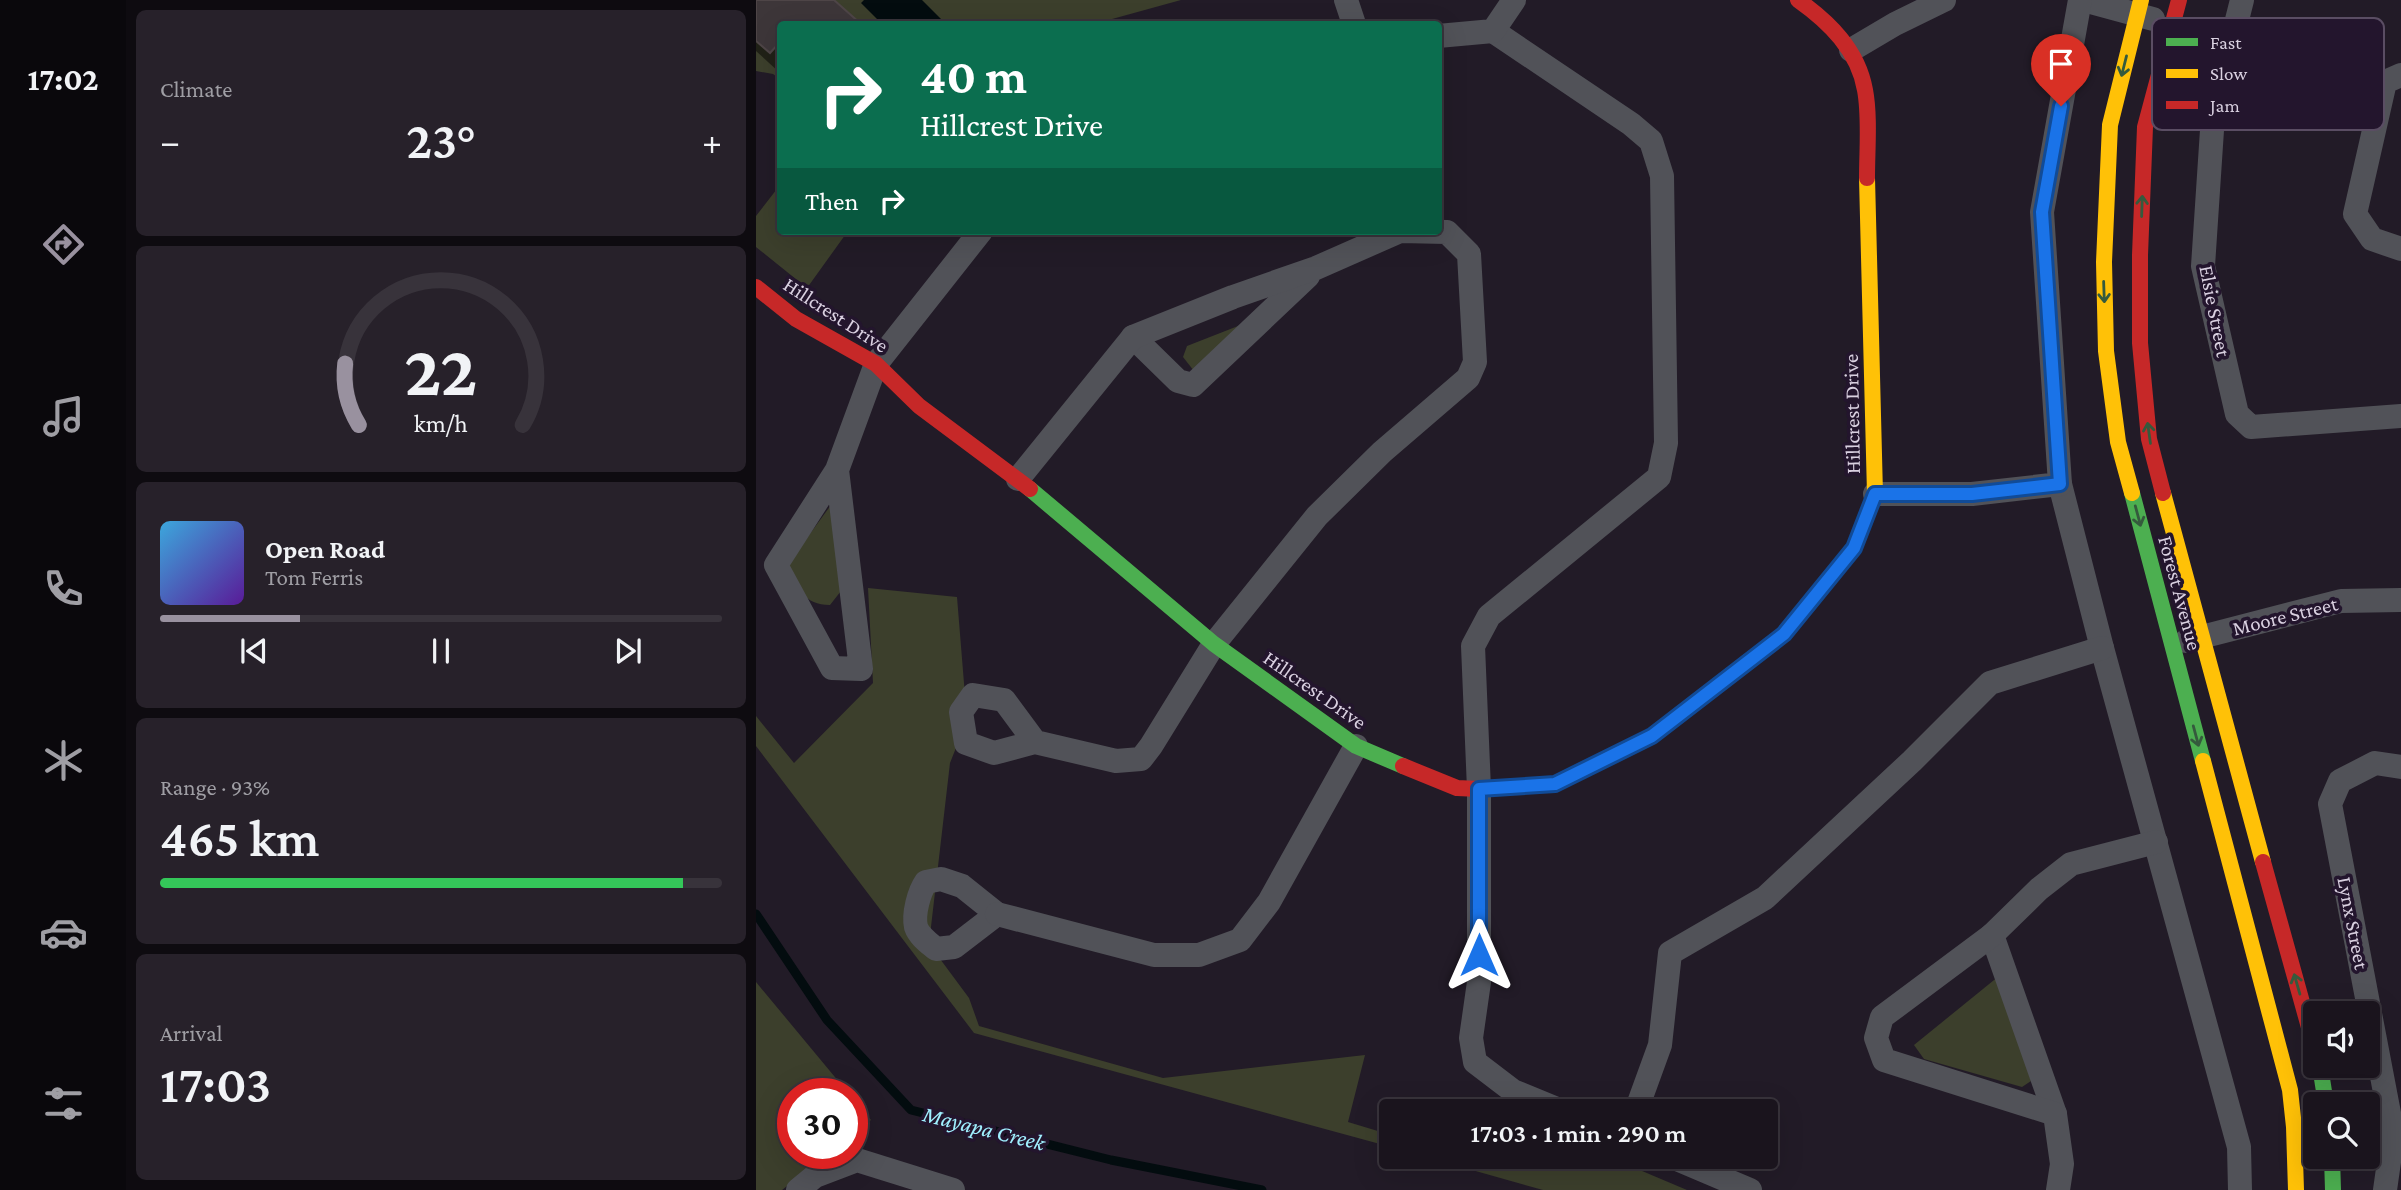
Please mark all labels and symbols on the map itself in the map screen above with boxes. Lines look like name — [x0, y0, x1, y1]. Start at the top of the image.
legend — [2152, 18, 2384, 130]
text: Fast — [2210, 32, 2242, 53]
pin — [2031, 34, 2091, 106]
one-way arrow — [2117, 54, 2130, 77]
text: Slow — [2210, 63, 2247, 84]
text: Jam — [2208, 95, 2240, 116]
one-way arrow — [2136, 195, 2149, 218]
street label: Elsie Street — [2194, 263, 2236, 360]
street label: Hillcrest Drive — [779, 272, 893, 358]
one-way arrow — [2098, 280, 2111, 303]
street label: Hillcrest Drive — [1839, 354, 1865, 474]
one-way arrow — [2143, 422, 2156, 445]
one-way arrow — [2132, 504, 2145, 527]
street label: Forest Avenue — [2153, 533, 2207, 653]
street label: Moore Street — [2230, 591, 2341, 641]
street label: Hillcrest Drive — [1259, 646, 1371, 734]
one-way arrow — [2190, 725, 2203, 747]
street label: Lynx Street — [2332, 875, 2374, 972]
position arrow — [1442, 918, 1516, 992]
one-way arrow — [2290, 973, 2303, 996]
speed limit sign: 30 — [777, 1078, 868, 1169]
water label: Mayapa Creek — [919, 1100, 1049, 1156]

